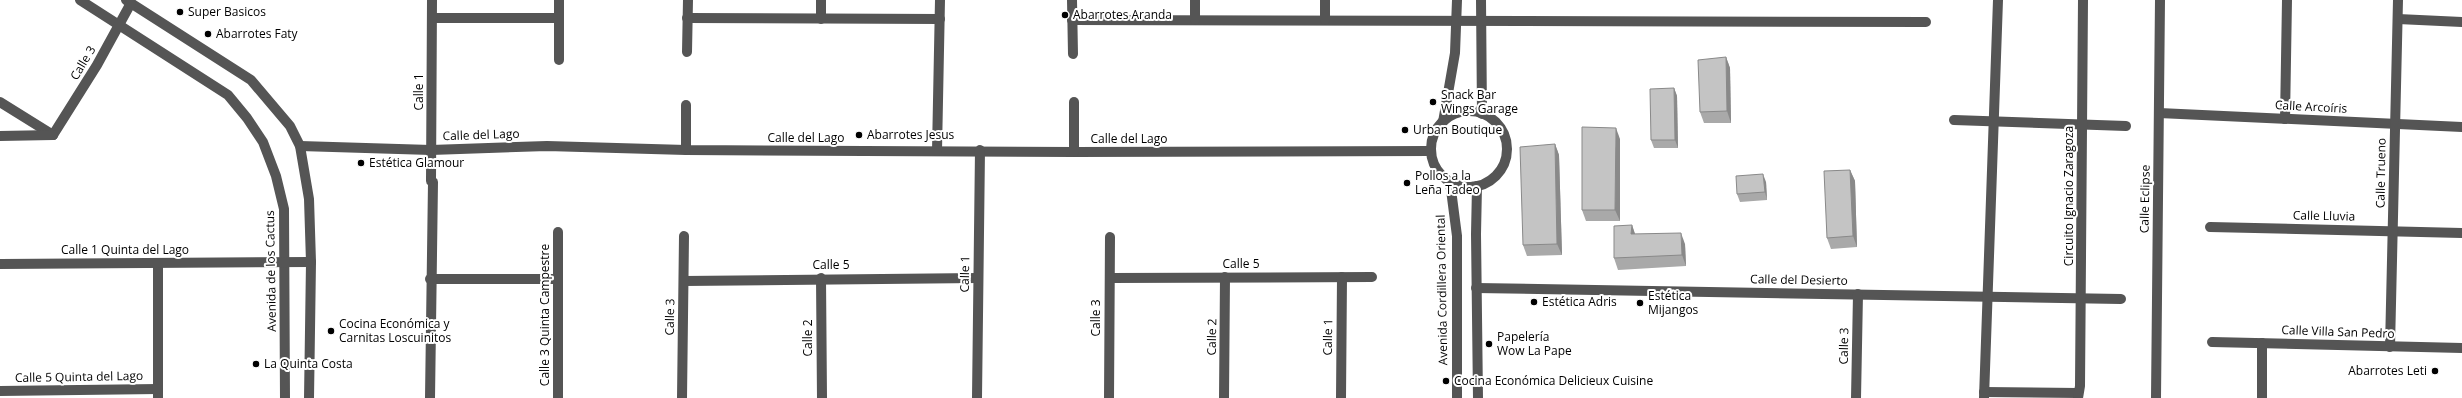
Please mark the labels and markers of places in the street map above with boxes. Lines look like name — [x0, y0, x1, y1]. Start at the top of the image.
place label: Super Basicos — [188, 3, 266, 20]
place label: Abarrotes Aranda — [1073, 6, 1172, 23]
marker: Super Basicos — [175, 7, 185, 17]
marker: Abarrotes Aranda — [1060, 10, 1070, 20]
place label: Abarrotes Faty — [216, 25, 299, 42]
marker: Abarrotes Faty — [203, 29, 213, 39]
place label: Snack Bar Wings Garage — [1441, 86, 1518, 117]
marker: Snack Bar Wings Garage — [1428, 97, 1438, 107]
place label: Urban Boutique — [1413, 121, 1502, 138]
marker: Urban Boutique — [1400, 125, 1410, 135]
place label: Abarrotes Jesus — [867, 126, 955, 143]
marker: Abarrotes Jesus — [854, 130, 864, 140]
place label: Estética Glamour — [369, 154, 464, 171]
marker: Estética Glamour — [356, 158, 366, 168]
place label: Pollos a la Leña Tadeo — [1415, 167, 1480, 198]
marker: Pollos a la Leña Tadeo — [1402, 178, 1412, 188]
place label: Estética Mijangos — [1648, 287, 1699, 318]
place label: Estética Adris — [1542, 293, 1617, 310]
marker: Estética Adris — [1529, 297, 1539, 307]
marker: Estética Mijangos — [1635, 298, 1645, 308]
place label: Cocina Económica y Carnitas Loscuinitos — [339, 315, 452, 346]
marker: Cocina Económica y Carnitas Loscuinitos — [326, 326, 336, 336]
place label: Papelería Wow La Pape — [1497, 328, 1572, 359]
marker: Papelería Wow La Pape — [1484, 339, 1494, 349]
place label: La Quinta Costa — [264, 355, 353, 372]
marker: La Quinta Costa — [251, 359, 261, 369]
place label: Abarrotes Leti — [2348, 362, 2427, 379]
marker: Abarrotes Leti — [2430, 366, 2440, 376]
place label: Cocina Económica Delicieux Cuisine — [1454, 372, 1653, 389]
marker: Cocina Económica Delicieux Cuisine — [1441, 376, 1451, 386]

